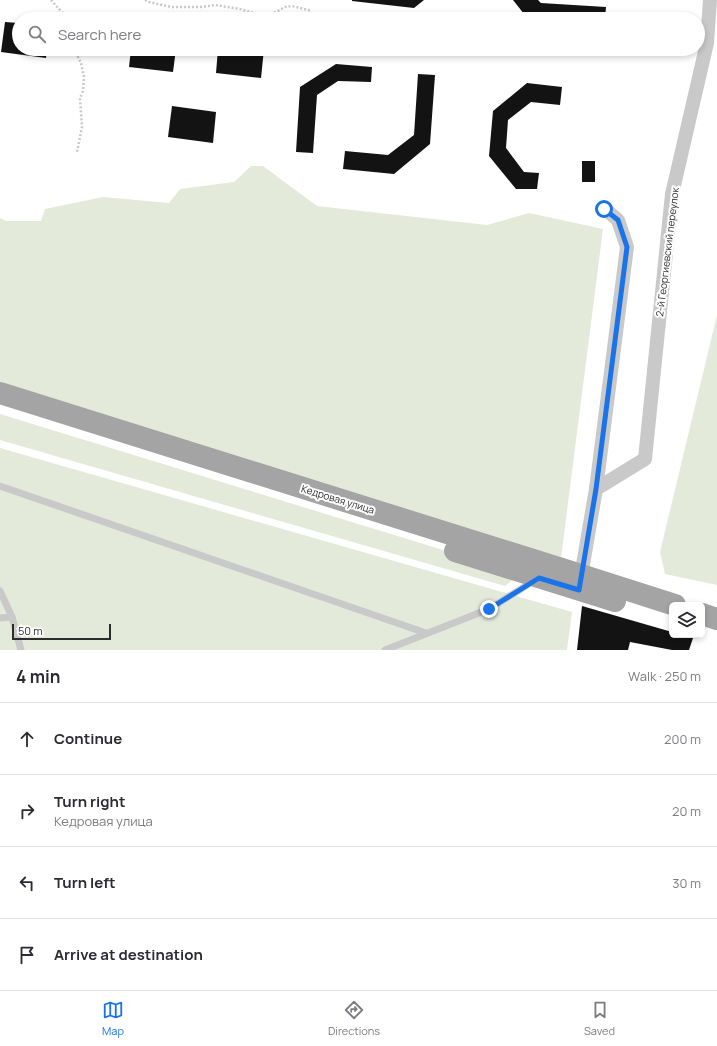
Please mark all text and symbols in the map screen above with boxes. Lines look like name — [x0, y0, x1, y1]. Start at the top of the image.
search box — [12, 12, 705, 56]
icon: search — [26, 23, 48, 45]
text: Search here — [58, 24, 141, 45]
street label: 2-й Георгиевский переулок — [652, 186, 682, 317]
route start — [595, 200, 613, 218]
street label: Кедровая улица — [300, 481, 376, 517]
route end — [480, 600, 498, 618]
map controls — [669, 602, 705, 638]
button: layers — [669, 602, 705, 638]
scale bar — [12, 622, 111, 641]
text: 50 m — [18, 623, 43, 638]
text: 4 min — [16, 665, 60, 688]
text: Walk · 250 m — [628, 667, 701, 685]
icon: ahead — [16, 728, 38, 750]
text: Continue — [54, 728, 122, 749]
text: 200 m — [664, 730, 701, 748]
text: Turn right — [54, 791, 125, 812]
icon: right — [16, 800, 38, 822]
text: 20 m — [672, 802, 701, 820]
text: Кедровая улица — [54, 812, 153, 830]
icon: left — [16, 872, 38, 894]
text: Turn left — [54, 872, 116, 893]
text: 30 m — [672, 874, 701, 892]
icon: arrive — [16, 944, 38, 966]
text: Arrive at destination — [54, 944, 203, 965]
tab: Map — [102, 999, 124, 1038]
tab: Directions — [328, 999, 380, 1038]
tab: Saved — [584, 999, 615, 1038]

